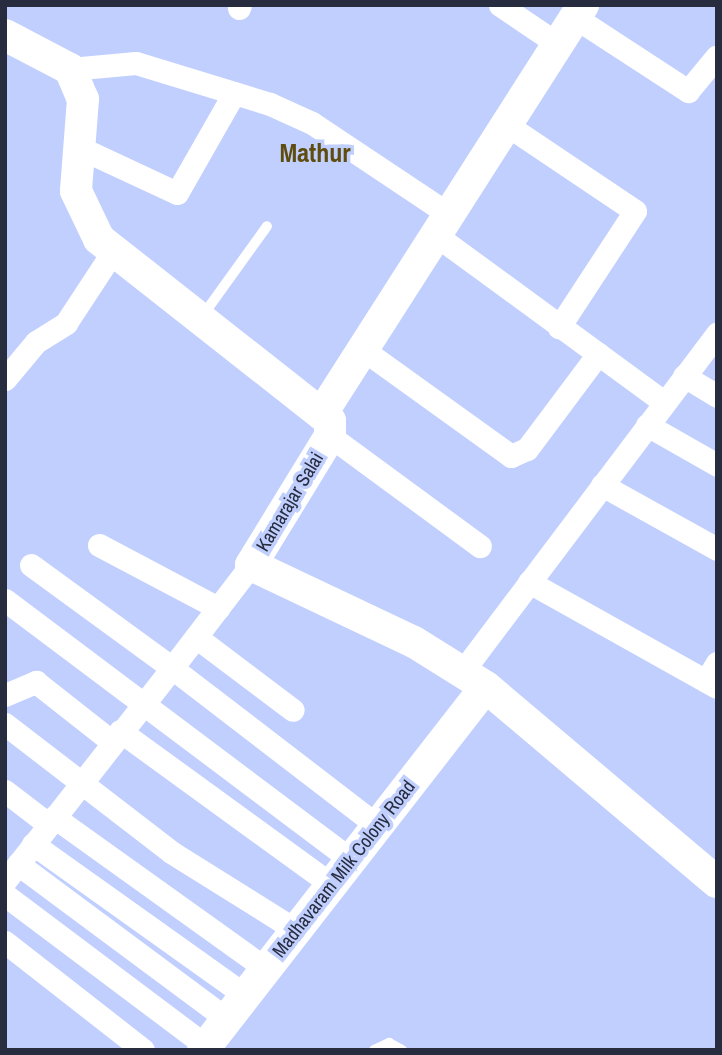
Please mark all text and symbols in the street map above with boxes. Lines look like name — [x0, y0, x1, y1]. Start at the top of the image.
district label: Mathur — [279, 137, 351, 169]
street label: Kamarajar Salai — [251, 448, 329, 556]
street label: Madhavaram Milk Colony Road — [268, 776, 420, 962]

